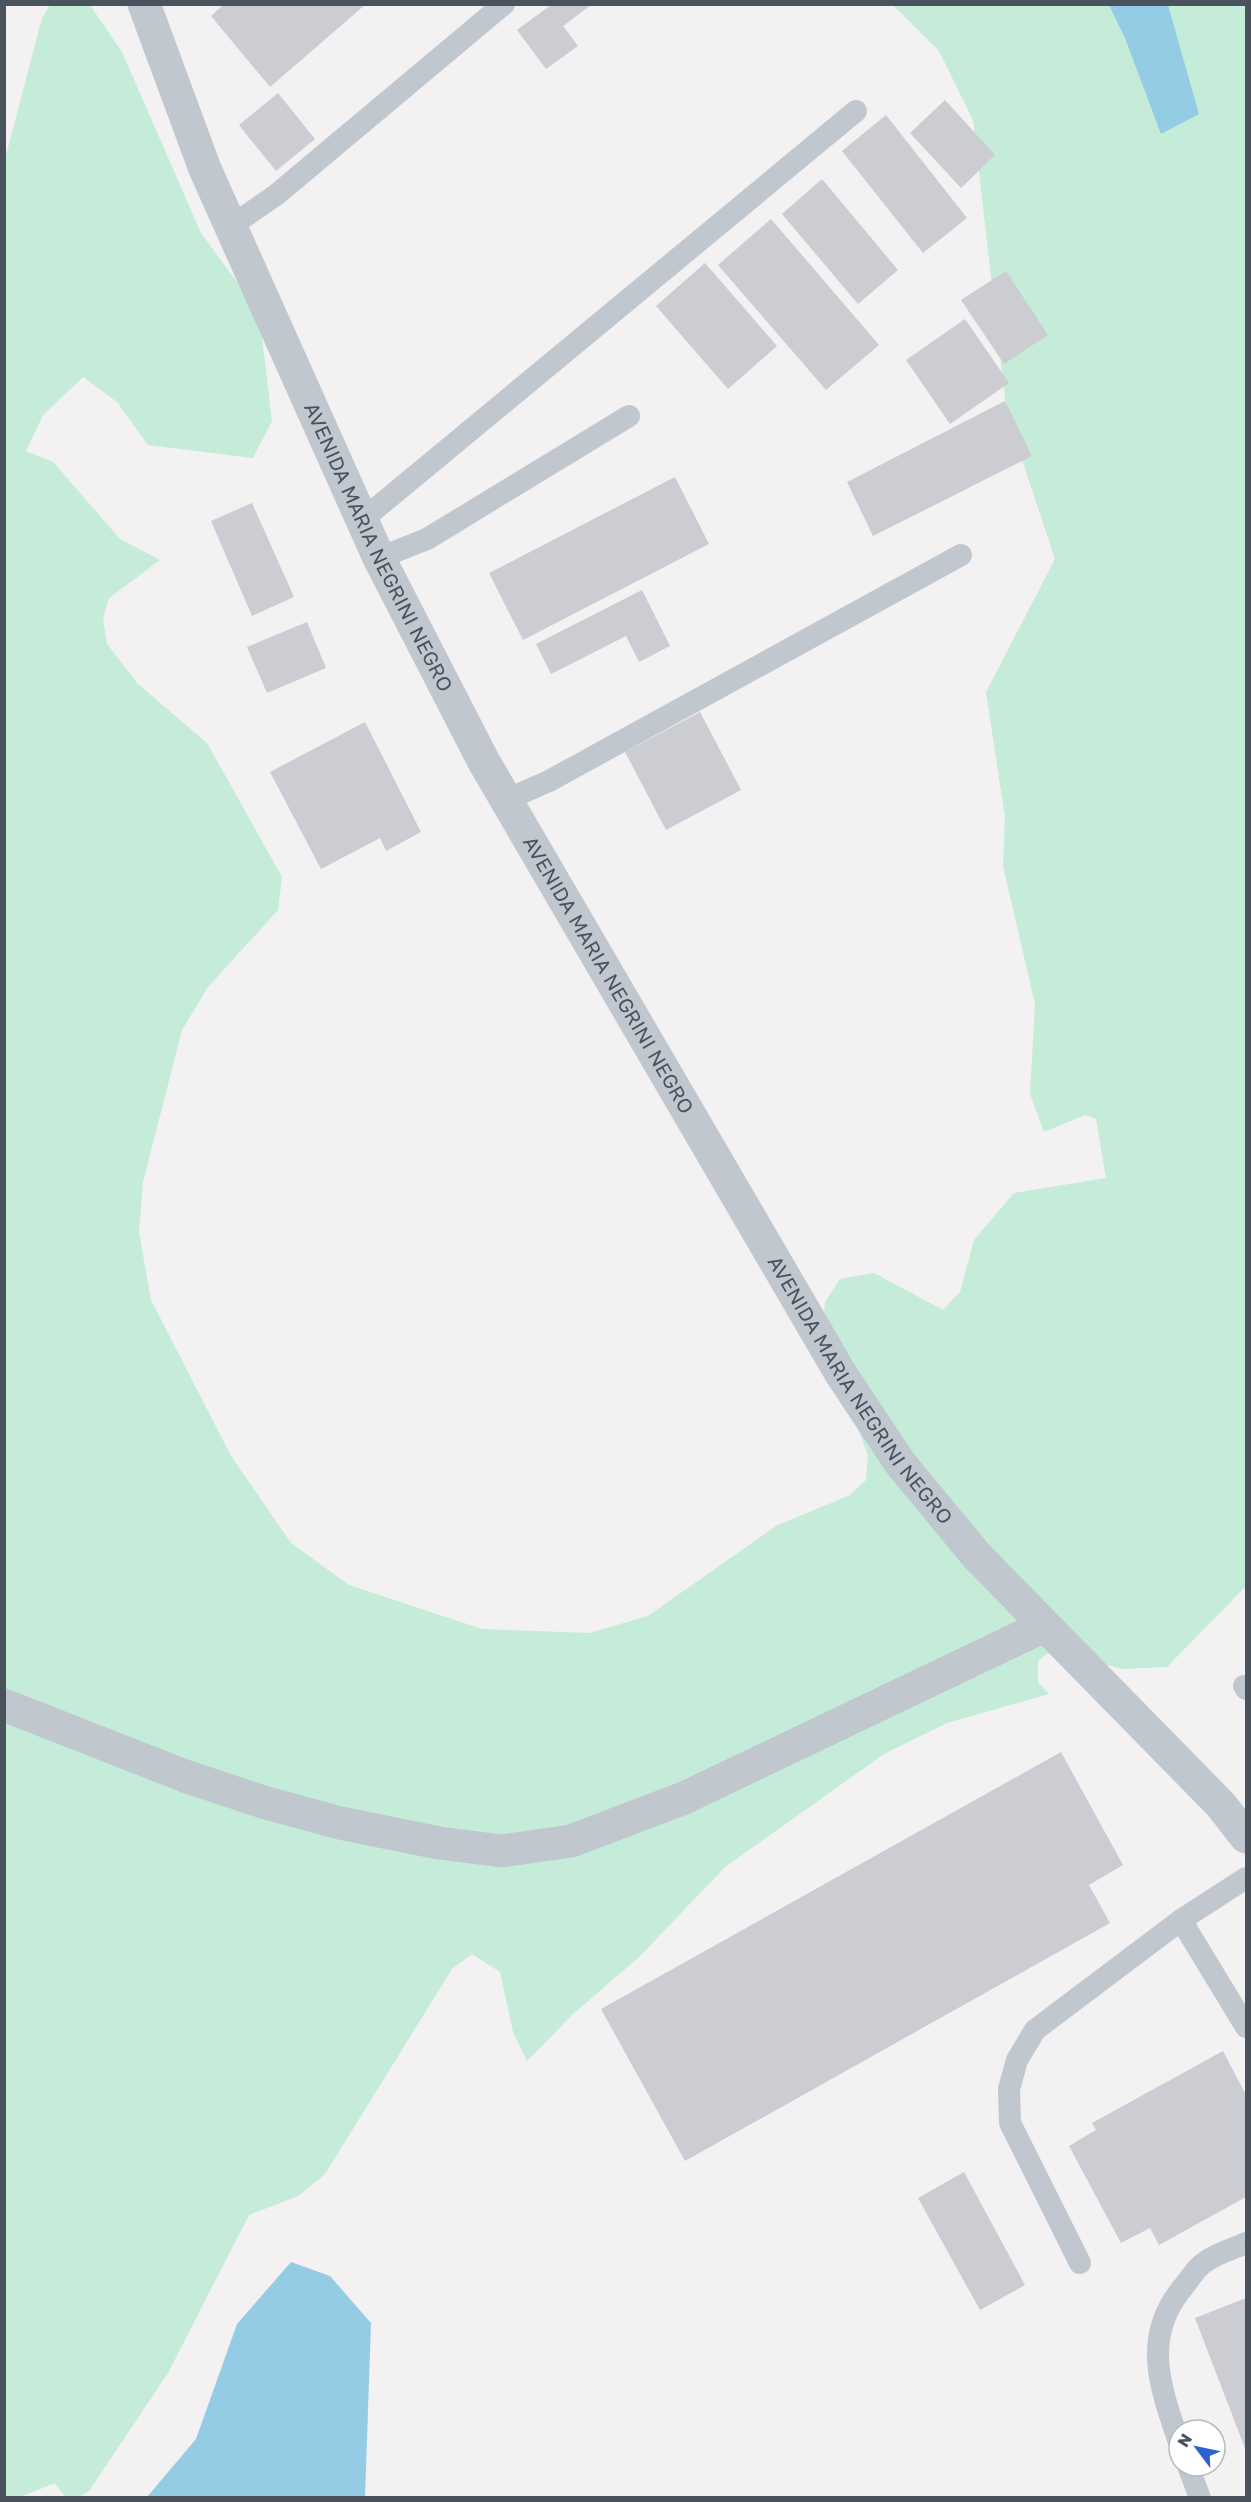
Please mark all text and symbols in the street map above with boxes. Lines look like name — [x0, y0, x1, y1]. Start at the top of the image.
street label: AVENIDA MARIA NEGRINI NEGRO — [300, 399, 459, 695]
street label: AVENIDA MARIA NEGRINI NEGRO — [519, 831, 699, 1117]
street label: AVENIDA MARIA NEGRINI NEGRO — [764, 1251, 958, 1528]
north arrow — [1167, 2418, 1227, 2478]
text: N — [1173, 2430, 1196, 2451]

